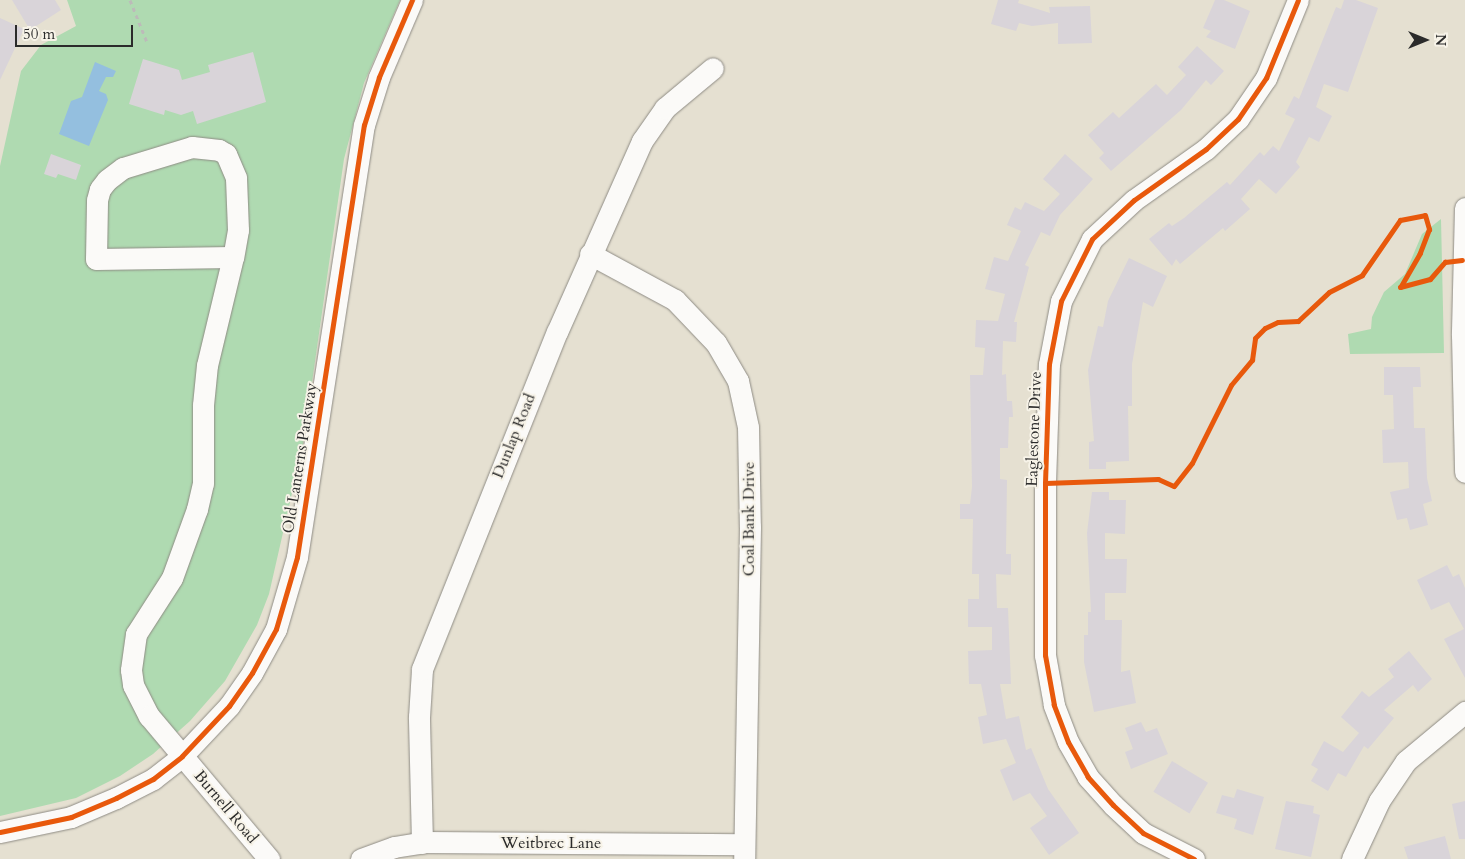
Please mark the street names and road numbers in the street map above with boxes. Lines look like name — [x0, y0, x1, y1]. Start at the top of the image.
street label: Eaglestone Drive — [1022, 371, 1046, 487]
street label: Old Lanterns Parkway — [279, 381, 321, 535]
street label: Dunlap Road — [488, 391, 540, 481]
street label: Coal Bank Drive — [739, 462, 759, 576]
street label: Burnell Road — [190, 767, 262, 847]
street label: Weitbrec Lane — [501, 833, 601, 853]

